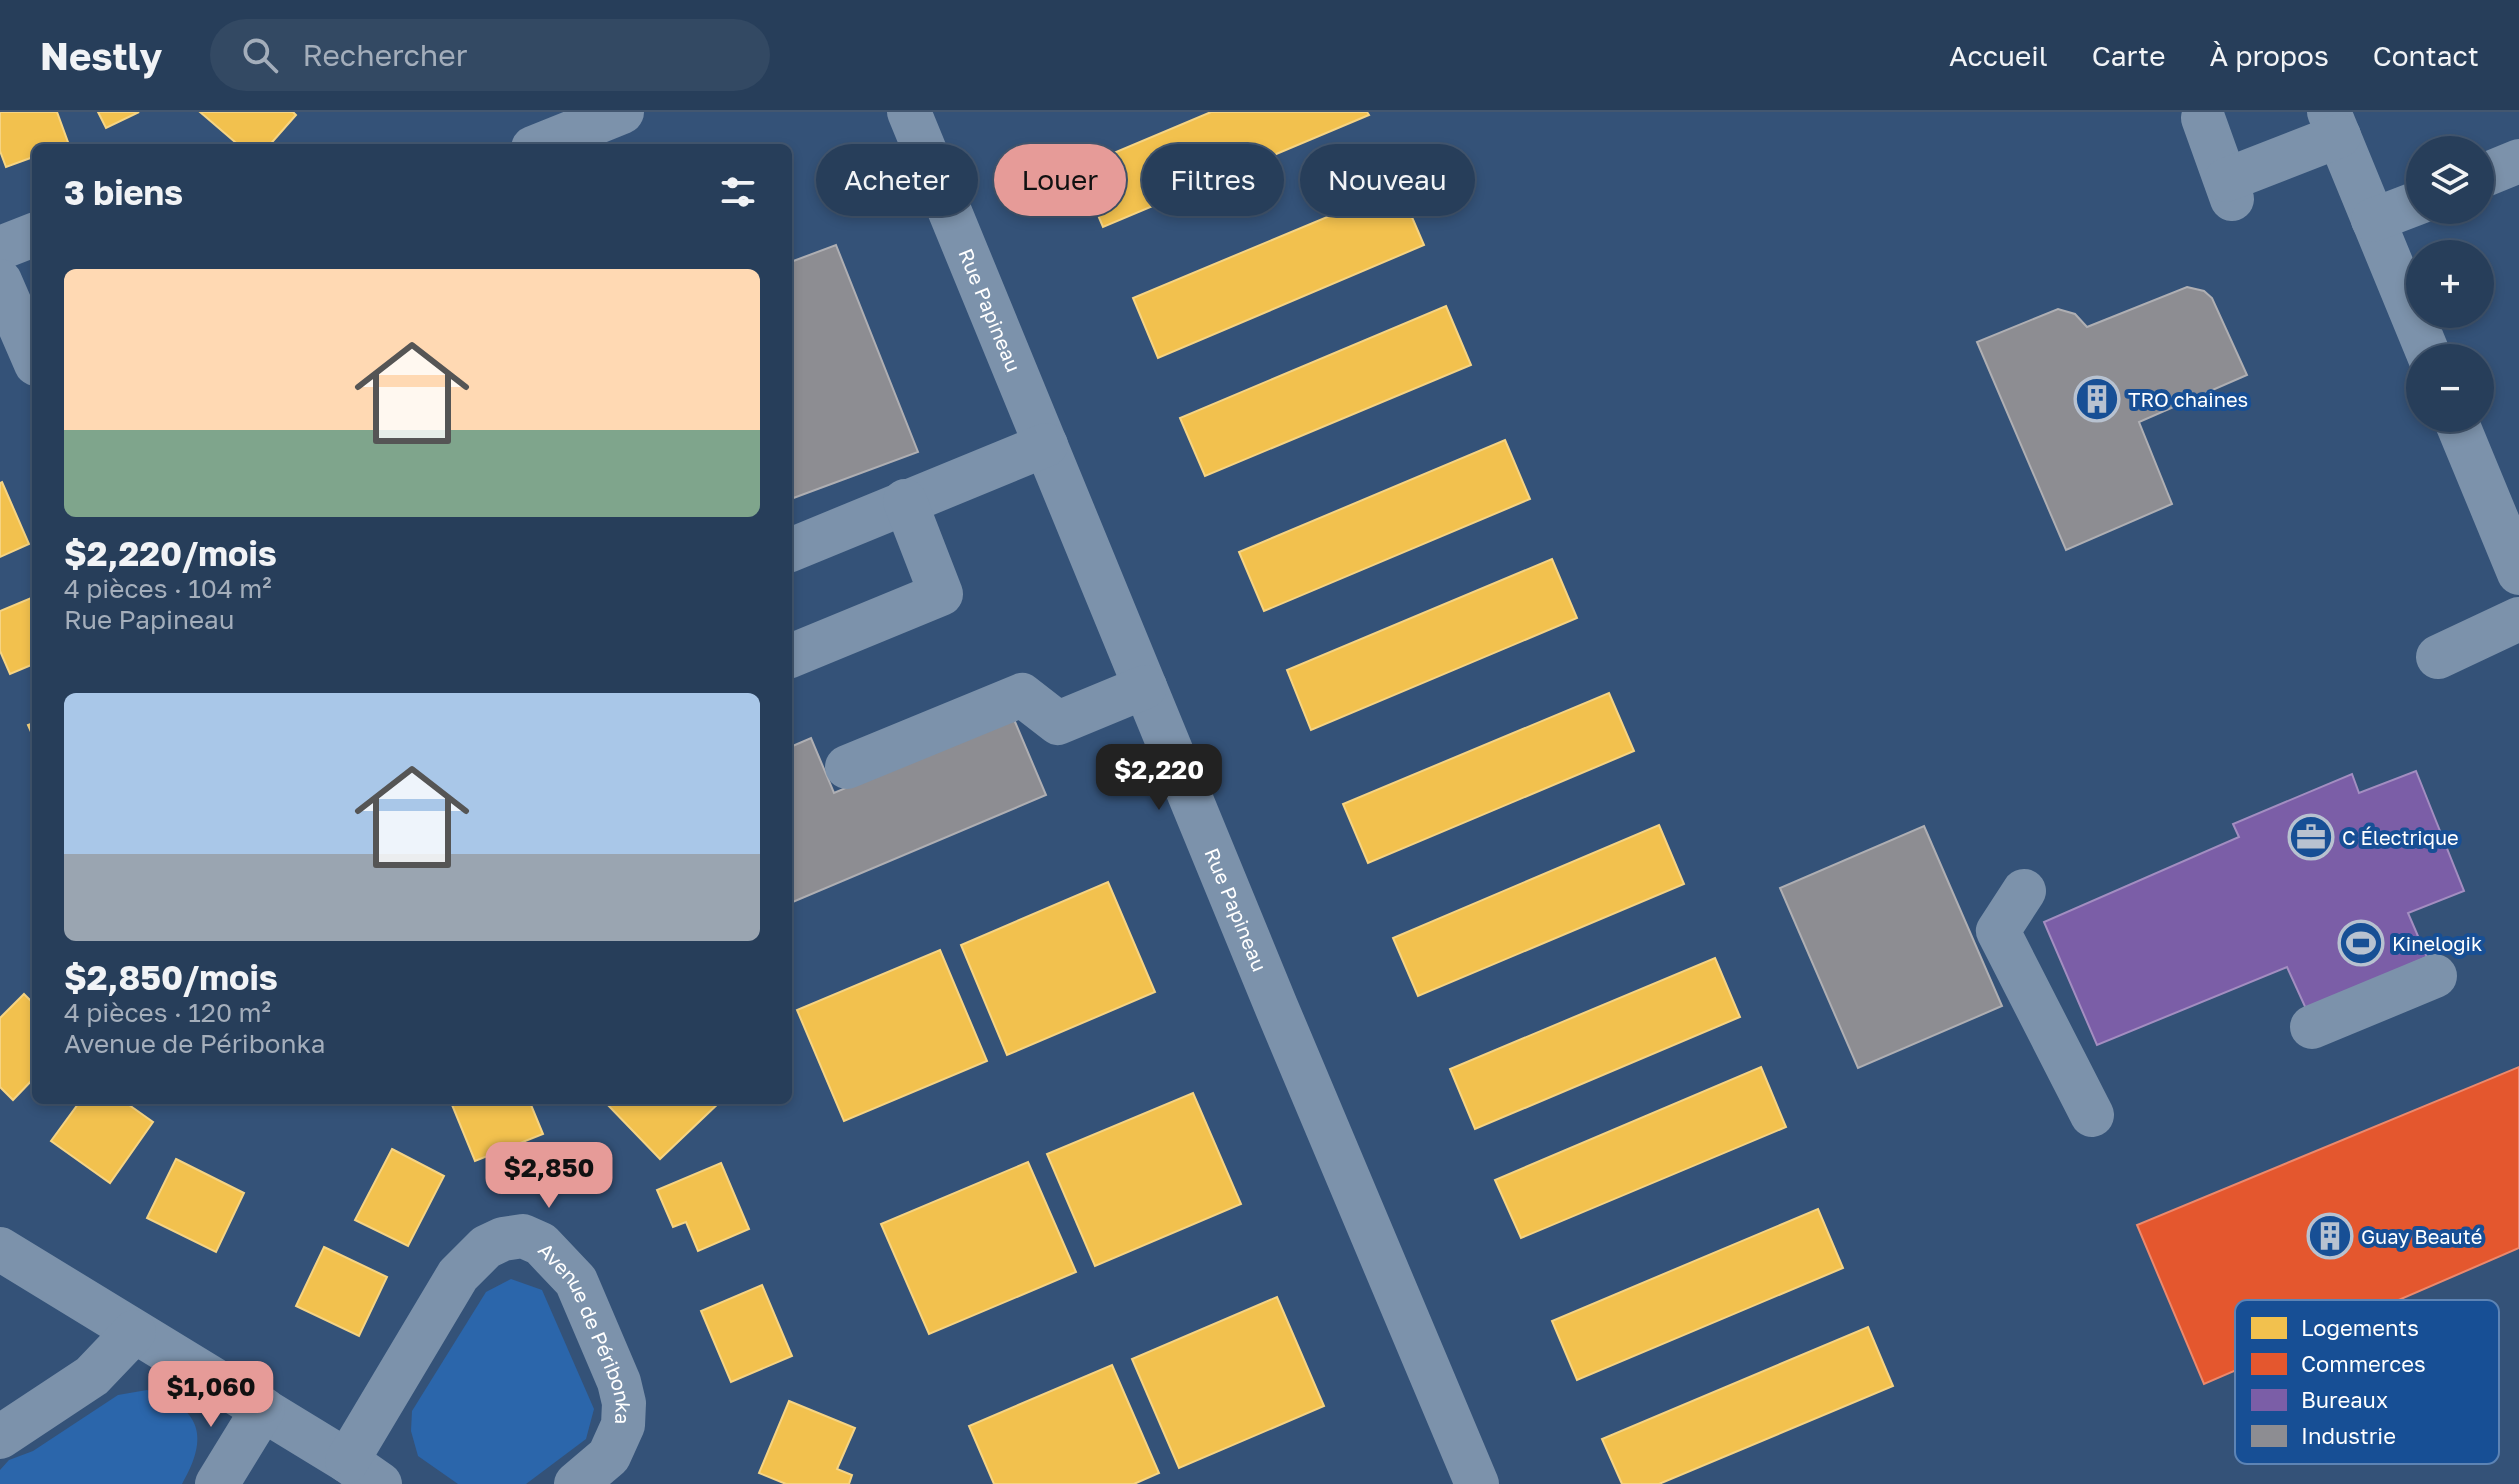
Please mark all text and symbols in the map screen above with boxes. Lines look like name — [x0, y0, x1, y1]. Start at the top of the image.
search box — [210, 19, 770, 91]
text: Nestly — [40, 33, 162, 78]
icon: search — [238, 33, 282, 77]
text: Rechercher — [302, 37, 467, 73]
text: Accueil — [1949, 39, 2048, 72]
text: Carte — [2092, 39, 2165, 72]
text: À propos — [2209, 39, 2329, 72]
text: Contact — [2373, 39, 2479, 72]
map controls — [2406, 136, 2494, 432]
button: layers — [2406, 136, 2494, 224]
chip: Acheter — [816, 144, 978, 216]
chip: Louer — [994, 144, 1126, 216]
chip: Filtres — [1142, 144, 1284, 216]
chip: Nouveau — [1300, 144, 1475, 216]
icon: filters — [716, 170, 760, 214]
text: 3 biens — [64, 172, 183, 212]
button: + — [2406, 240, 2494, 328]
street label: Rue Papineau — [954, 245, 1026, 375]
icon: home — [340, 321, 484, 465]
button: − — [2406, 344, 2494, 432]
building icon: TRO chaines — [2073, 375, 2121, 423]
place label: TRO chaines — [2128, 387, 2248, 411]
text: $2,220/mois — [64, 533, 277, 573]
text: 4 pièces · 104 m² — [64, 573, 272, 604]
text: Rue Papineau — [64, 604, 234, 635]
pin: $2,220 — [1094, 744, 1224, 812]
icon: home — [340, 745, 484, 889]
text: $2,220 — [1114, 754, 1204, 785]
office icon: C Électrique — [2287, 813, 2335, 861]
place label: C Électrique — [2342, 825, 2459, 849]
street label: Rue Papineau — [1200, 844, 1272, 975]
sports icon: Kinelogik — [2337, 919, 2385, 967]
place label: Kinelogik — [2392, 931, 2482, 955]
text: $2,850/mois — [64, 957, 278, 997]
text: 4 pièces · 120 m² — [64, 997, 271, 1028]
text: Avenue de Péribonka — [64, 1028, 326, 1059]
pin: $2,850 — [484, 1142, 614, 1210]
text: $2,850 — [503, 1152, 595, 1183]
building icon: Guay Beauté — [2306, 1212, 2354, 1260]
place label: Guay Beauté — [2361, 1224, 2482, 1248]
street label: Avenue de Péribonka — [534, 1238, 636, 1425]
legend — [2235, 1300, 2499, 1464]
text: Logements — [2301, 1314, 2419, 1341]
text: Commerces — [2301, 1350, 2426, 1377]
pin: $1,060 — [146, 1361, 276, 1429]
text: $1,060 — [166, 1371, 256, 1402]
text: Bureaux — [2301, 1386, 2388, 1413]
text: Industrie — [2301, 1422, 2396, 1449]

